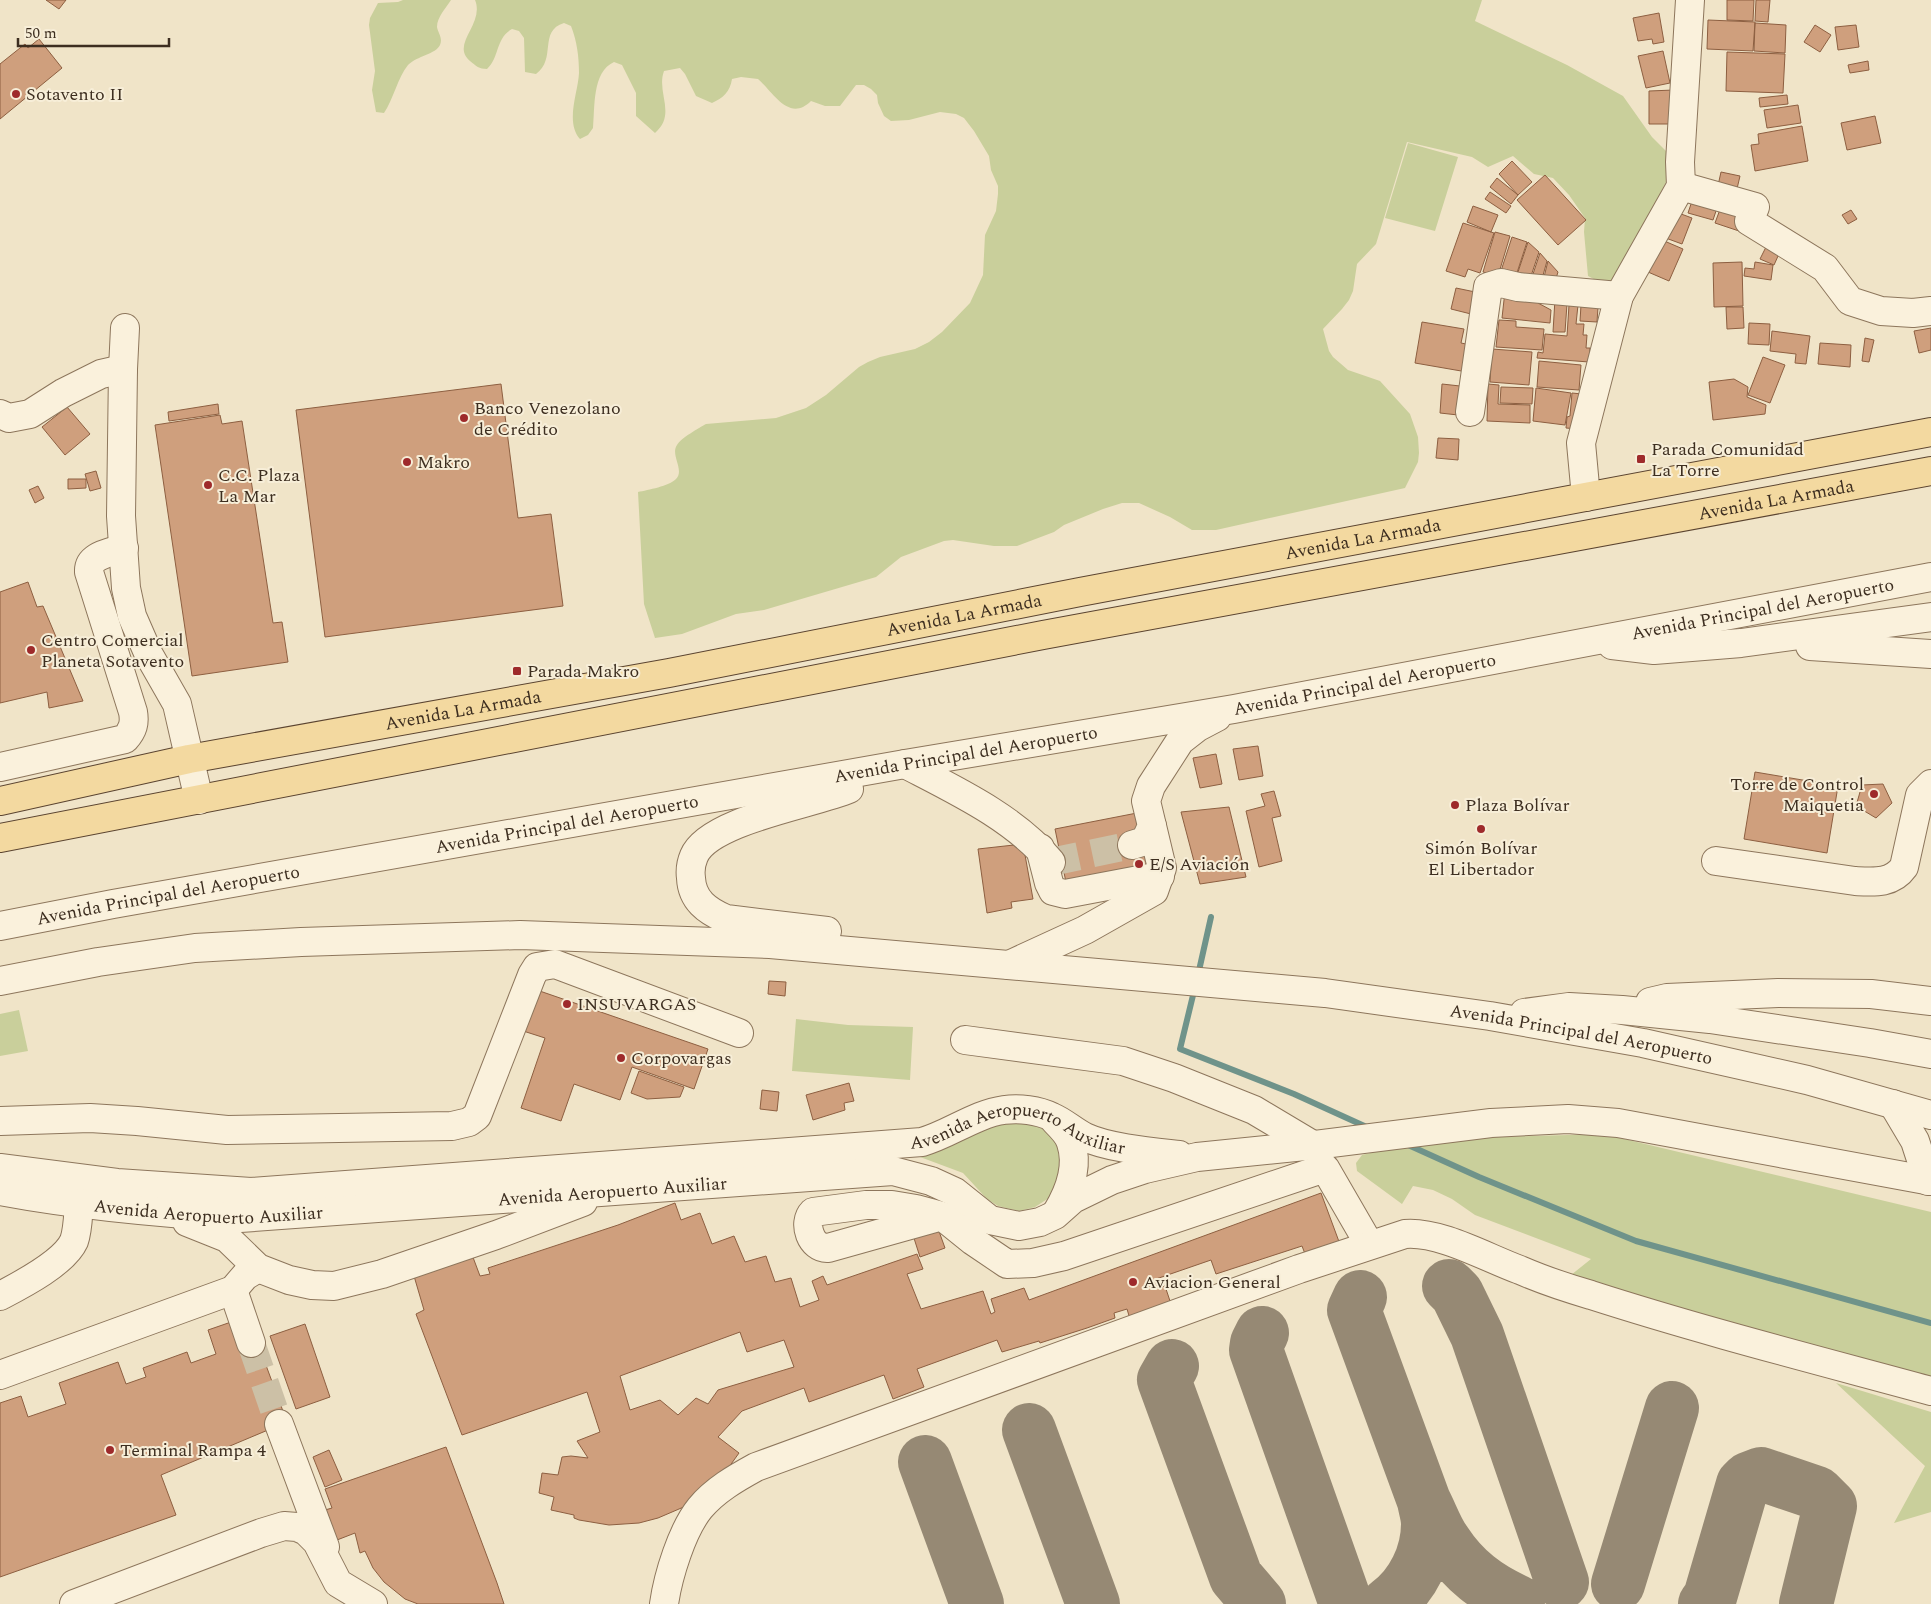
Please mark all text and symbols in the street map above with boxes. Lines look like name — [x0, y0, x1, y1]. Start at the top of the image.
scale bar — [18, 15, 169, 47]
text: 50 m — [25, 22, 57, 45]
place label: Sotavento II — [26, 81, 123, 108]
marker: Sotavento II — [10, 88, 22, 100]
place label: Banco Venezolano de Crédito — [474, 395, 621, 443]
marker: Banco Venezolano de Crédito — [458, 412, 470, 424]
place label: Parada Comunidad La Torre — [1651, 436, 1804, 484]
place label: Makro — [417, 449, 470, 476]
marker: Parada Comunidad La Torre — [1635, 453, 1647, 465]
marker: Makro — [401, 456, 413, 468]
place label: C.C. Plaza La Mar — [218, 462, 300, 510]
street label: Avenida La Armada — [1696, 472, 1856, 527]
marker: C.C. Plaza La Mar — [202, 479, 214, 491]
street label: Avenida La Armada — [1283, 511, 1443, 567]
street label: Avenida Principal del Aeropuerto — [1629, 571, 1896, 647]
street label: Avenida La Armada — [884, 586, 1044, 643]
place label: Centro Comercial Planeta Sotavento — [41, 627, 184, 675]
marker: Centro Comercial Planeta Sotavento — [25, 644, 37, 656]
street label: Avenida Principal del Aeropuerto — [1231, 646, 1498, 722]
place label: Parada Makro — [527, 658, 639, 685]
marker: Parada Makro — [511, 665, 523, 677]
street label: Avenida La Armada — [383, 683, 543, 737]
street label: Avenida Principal del Aeropuerto — [832, 719, 1100, 790]
place label: Torre de Control Maiquetia — [1730, 771, 1864, 819]
street label: Avenida Principal del Aeropuerto — [433, 787, 701, 860]
marker: Torre de Control Maiquetia — [1868, 788, 1880, 800]
place label: Plaza Bolívar — [1465, 792, 1570, 819]
marker: Plaza Bolívar — [1449, 799, 1461, 811]
marker: Simón Bolívar El Libertador — [1475, 823, 1487, 835]
place label: Simón Bolívar El Libertador — [1425, 835, 1537, 883]
place label: E/S Aviación — [1149, 851, 1250, 878]
street label: Avenida Principal del Aeropuerto — [34, 858, 302, 932]
marker: E/S Aviación — [1133, 858, 1145, 870]
place label: INSUVARGAS — [577, 991, 696, 1018]
street label: Avenida Principal del Aeropuerto — [1448, 997, 1715, 1072]
marker: INSUVARGAS — [561, 998, 573, 1010]
place label: Corpovargas — [631, 1045, 732, 1072]
marker: Corpovargas — [615, 1052, 627, 1064]
text: Avenida Aeropuerto Auxiliar — [909, 1096, 1128, 1161]
street label: Avenida Aeropuerto Auxiliar — [902, 1133, 1132, 1159]
street label: Avenida Aeropuerto Auxiliar — [497, 1169, 728, 1213]
street label: Avenida Aeropuerto Auxiliar — [92, 1192, 324, 1232]
place label: Aviacion General — [1143, 1269, 1281, 1296]
marker: Aviacion General — [1127, 1276, 1139, 1288]
place label: Terminal Rampa 4 — [120, 1437, 266, 1464]
marker: Terminal Rampa 4 — [104, 1444, 116, 1456]

